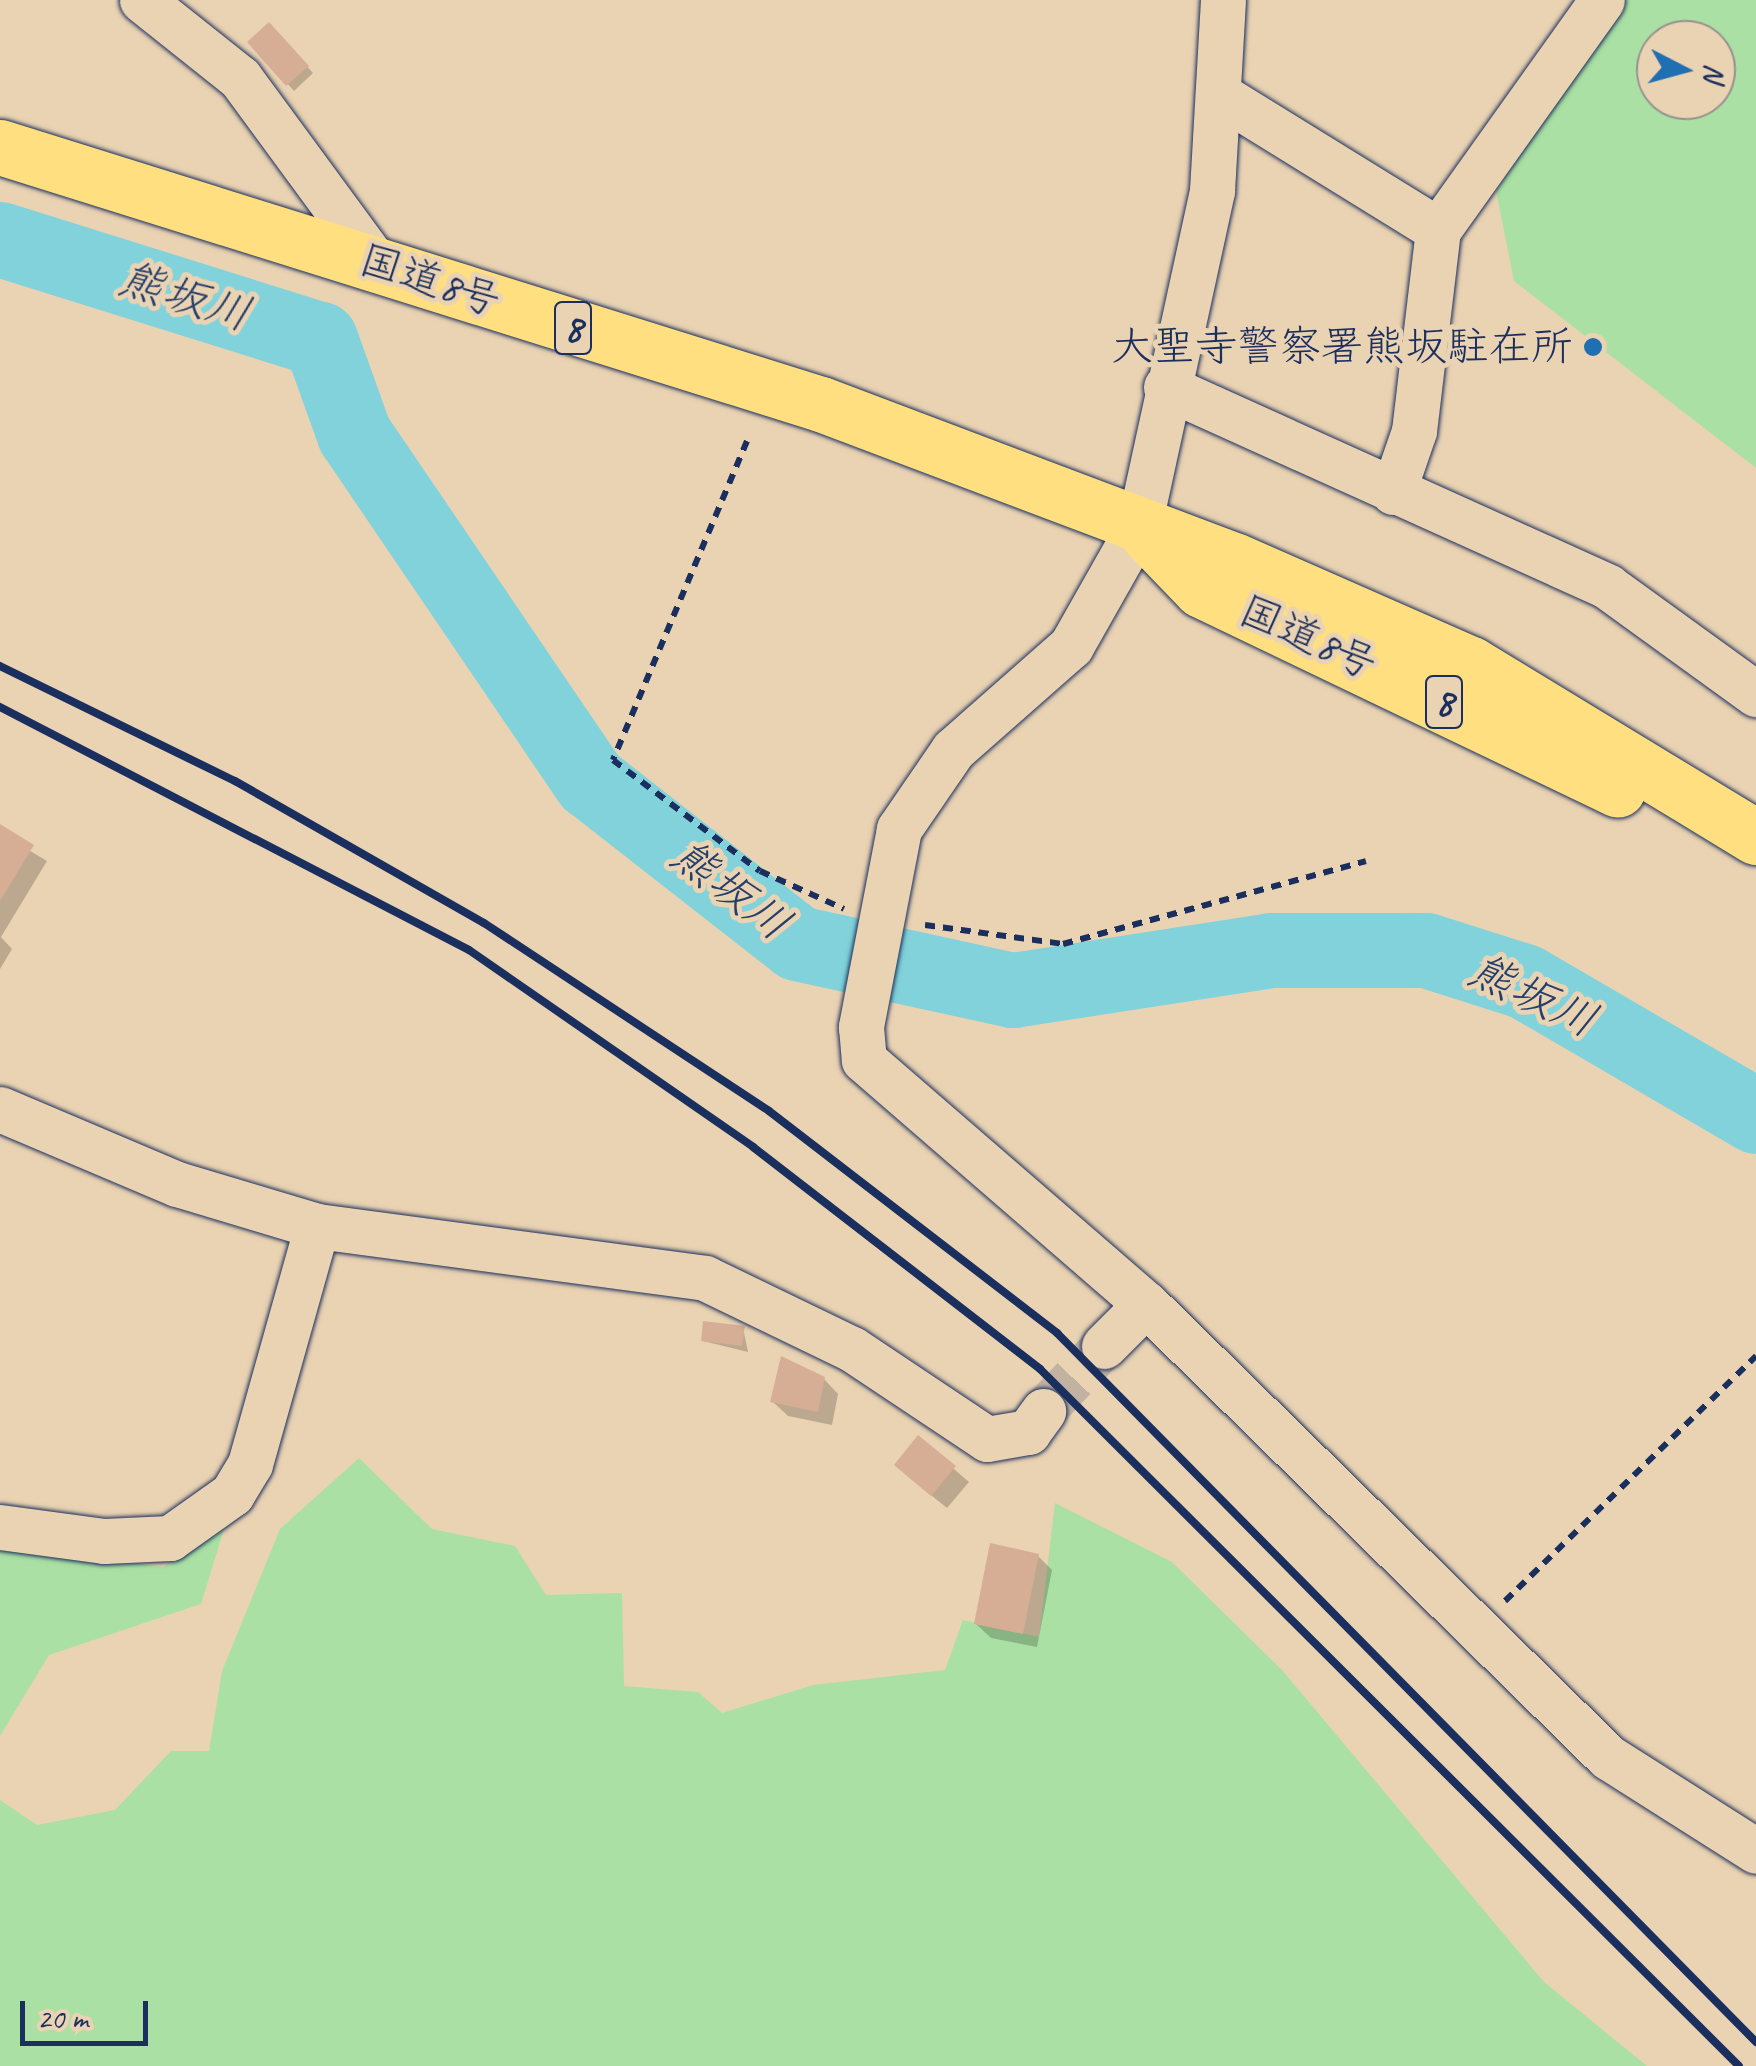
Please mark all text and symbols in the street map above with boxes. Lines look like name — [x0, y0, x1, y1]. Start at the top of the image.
north arrow — [1636, 20, 1736, 120]
text: N — [1696, 63, 1733, 83]
street label: 国道8号 — [353, 235, 507, 327]
water label: 熊坂川 — [113, 251, 257, 343]
road number: 8 — [553, 293, 593, 363]
place label: 大聖寺警察署熊坂駐在所 — [1111, 322, 1573, 372]
marker: 大聖寺警察署熊坂駐在所 — [1582, 336, 1604, 358]
street label: 国道8号 — [1232, 586, 1384, 690]
road number: 8 — [1424, 667, 1464, 737]
water label: 熊坂川 — [661, 828, 801, 952]
water label: 熊坂川 — [1460, 943, 1606, 1049]
scale bar — [25, 1981, 152, 2043]
text: 20 m — [37, 1999, 88, 2037]

